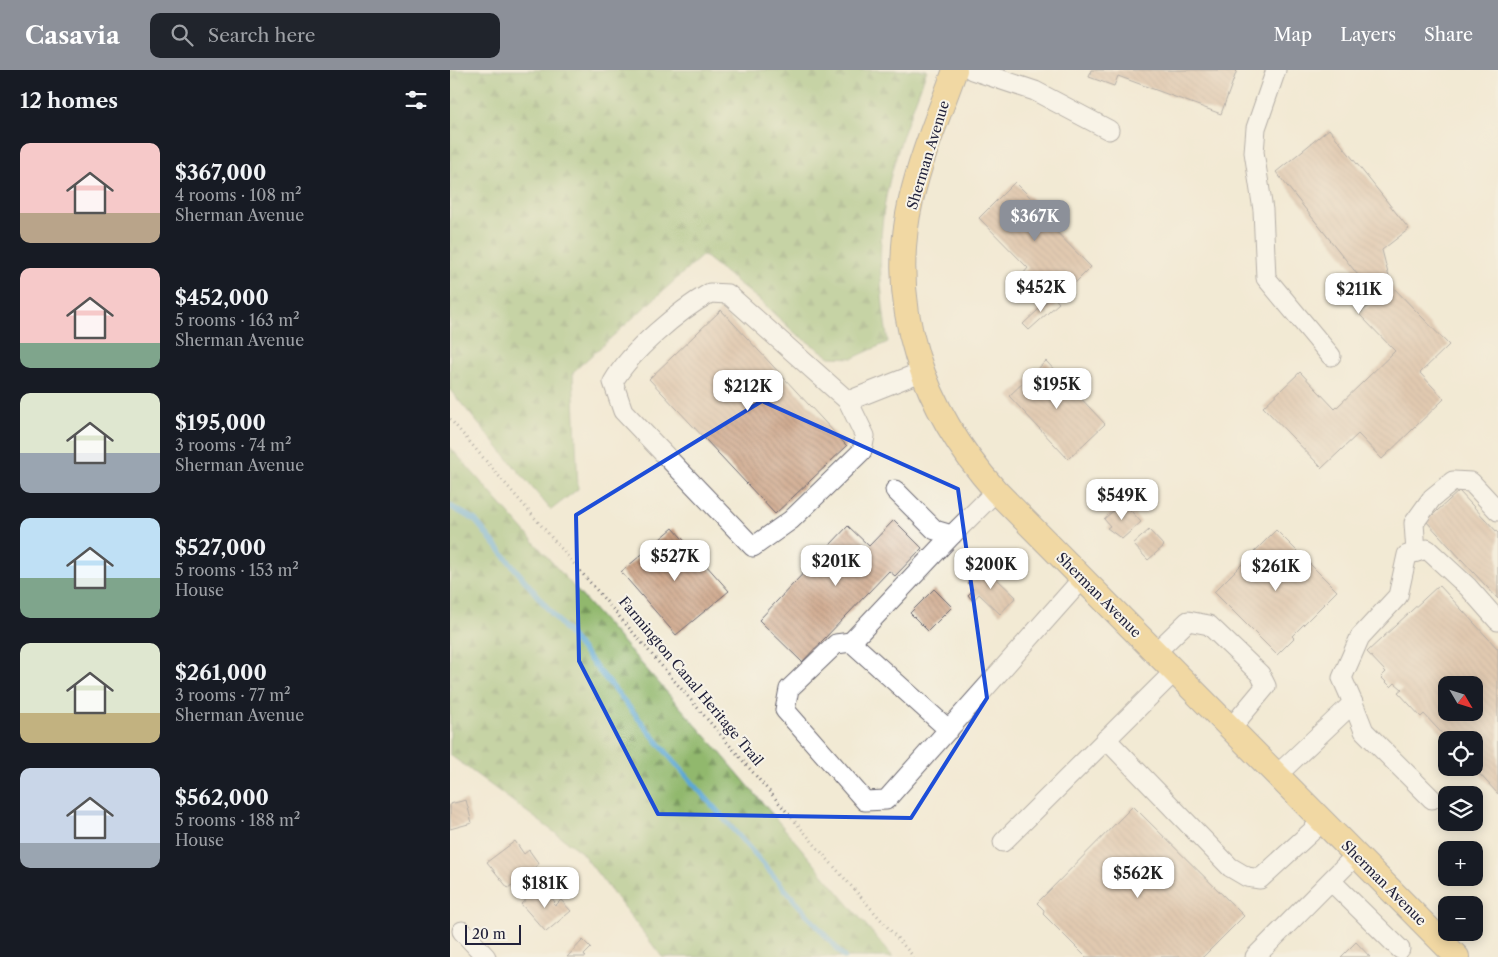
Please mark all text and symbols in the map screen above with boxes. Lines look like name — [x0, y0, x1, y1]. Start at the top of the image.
search box — [150, 13, 500, 58]
text: Casavia — [25, 21, 120, 50]
icon: search — [168, 21, 196, 49]
text: Search here — [208, 24, 315, 47]
text: Map — [1274, 24, 1312, 46]
text: Layers — [1340, 24, 1396, 46]
text: Share — [1424, 24, 1473, 46]
icon: filters — [402, 86, 430, 114]
text: 12 homes — [20, 88, 118, 113]
street label: Sherman Avenue — [903, 98, 953, 212]
text: $367,000 — [175, 160, 266, 185]
icon: home — [60, 163, 120, 223]
text: 4 rooms · 108 m² — [175, 185, 302, 205]
pin: $367K — [1000, 200, 1070, 242]
text: Sherman Avenue — [175, 205, 304, 225]
text: $367K — [1011, 206, 1059, 226]
pin: $452K — [1006, 270, 1076, 313]
pin: $211K — [1324, 272, 1394, 315]
text: $452K — [1016, 277, 1066, 297]
text: $211K — [1336, 279, 1382, 299]
text: $452,000 — [175, 285, 269, 310]
icon: home — [60, 288, 120, 348]
text: 5 rooms · 163 m² — [175, 310, 300, 330]
text: Sherman Avenue — [175, 330, 304, 350]
pin: $195K — [1022, 368, 1092, 410]
pin: $212K — [713, 370, 783, 412]
text: $195K — [1033, 374, 1081, 394]
text: $212K — [724, 376, 772, 396]
text: $195,000 — [175, 410, 266, 435]
icon: home — [60, 413, 120, 473]
text: 3 rooms · 74 m² — [175, 435, 291, 455]
text: Sherman Avenue — [175, 455, 304, 475]
pin: $549K — [1087, 478, 1157, 521]
text: $549K — [1097, 485, 1147, 505]
text: $527,000 — [175, 535, 266, 560]
icon: home — [60, 538, 120, 598]
pin: $527K — [640, 540, 710, 582]
pin: $201K — [801, 544, 871, 587]
text: $527K — [651, 546, 699, 566]
pin: $200K — [956, 548, 1026, 590]
street label: Sherman Avenue — [1053, 549, 1145, 641]
pin: $261K — [1241, 550, 1311, 592]
text: $201K — [812, 551, 860, 571]
text: $200K — [965, 554, 1017, 574]
text: $261K — [1252, 556, 1300, 576]
text: 5 rooms · 153 m² — [175, 560, 299, 580]
text: House — [175, 580, 224, 600]
street label: Farmington Canal Heritage Trail — [615, 593, 767, 769]
text: $261,000 — [175, 660, 267, 685]
icon: home — [60, 663, 120, 723]
north arrow — [1438, 676, 1482, 721]
map controls — [1438, 676, 1483, 941]
text: 3 rooms · 77 m² — [175, 685, 291, 705]
text: Sherman Avenue — [175, 705, 304, 725]
button: locate — [1438, 731, 1483, 776]
text: $562,000 — [175, 785, 269, 810]
button: layers — [1438, 786, 1483, 831]
icon: home — [60, 788, 120, 848]
text: 5 rooms · 188 m² — [175, 810, 300, 830]
text: House — [175, 830, 224, 850]
street label: Sherman Avenue — [1338, 837, 1430, 929]
button: + — [1438, 841, 1483, 886]
pin: $562K — [1103, 856, 1173, 899]
text: $562K — [1113, 863, 1163, 883]
pin: $181K — [510, 866, 580, 909]
text: $181K — [522, 873, 568, 893]
button: − — [1438, 896, 1483, 941]
scale bar — [465, 922, 521, 945]
text: 20 m — [472, 925, 506, 943]

